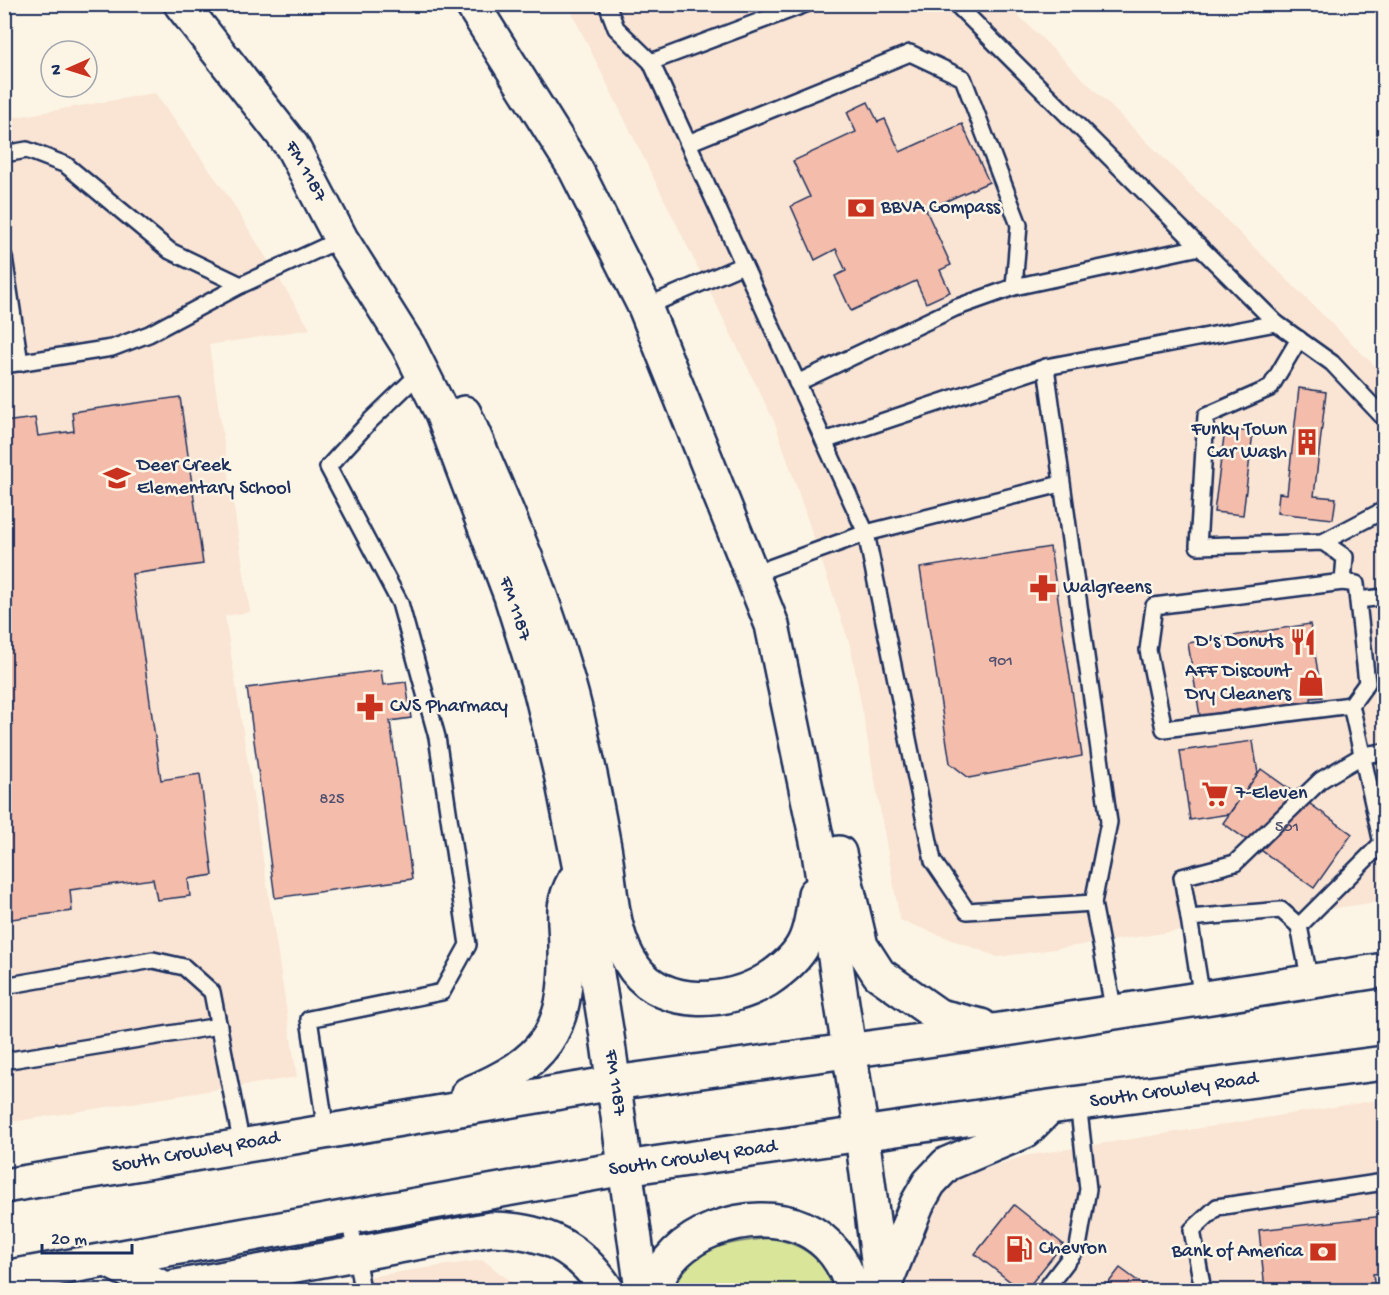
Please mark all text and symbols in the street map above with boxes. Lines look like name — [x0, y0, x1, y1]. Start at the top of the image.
north arrow — [39, 39, 99, 99]
text: N — [48, 63, 67, 75]
street label: FM 1187 — [278, 137, 331, 207]
bank icon: BBVA Compass — [846, 193, 876, 223]
place label: BBVA Compass — [880, 197, 1001, 220]
place label: Funky Town Car Wash — [1190, 419, 1287, 465]
building icon: Funky Town Car Wash — [1292, 427, 1322, 457]
place label: Deer Creek Elementary School — [135, 455, 291, 501]
school or university icon: Deer Creek Elementary School — [102, 463, 132, 493]
street label: FM 1187 — [492, 573, 536, 645]
pharmacy icon: Walgreens — [1028, 573, 1058, 603]
place label: Walgreens — [1063, 577, 1152, 600]
restaurant icon: D's Donuts — [1288, 627, 1318, 657]
place label: D's Donuts — [1193, 631, 1284, 654]
house number: 901 — [988, 653, 1013, 672]
place label: AFF Discount Dry Cleaners — [1183, 661, 1293, 707]
shop icon: AFF Discount Dry Cleaners — [1296, 668, 1326, 698]
pharmacy icon: CVS Pharmacy — [355, 692, 385, 722]
place label: CVS Pharmacy — [390, 696, 508, 719]
supermarket icon: 7-Eleven — [1200, 779, 1230, 809]
place label: 7-Eleven — [1234, 783, 1308, 806]
house number: 825 — [319, 791, 345, 810]
house number: 501 — [1275, 819, 1299, 838]
street label: FM 1187 — [598, 1048, 630, 1118]
street label: South Crowley Road — [1088, 1068, 1262, 1114]
street label: South Crowley Road — [111, 1127, 284, 1179]
street label: South Crowley Road — [607, 1136, 781, 1182]
scale bar — [42, 1217, 132, 1255]
text: 20 m — [51, 1230, 87, 1251]
fuel station icon: Chevron — [1004, 1234, 1034, 1264]
bank icon: Bank of America — [1308, 1237, 1338, 1267]
place label: Chevron — [1039, 1238, 1107, 1261]
place label: Bank of America — [1171, 1241, 1304, 1264]

